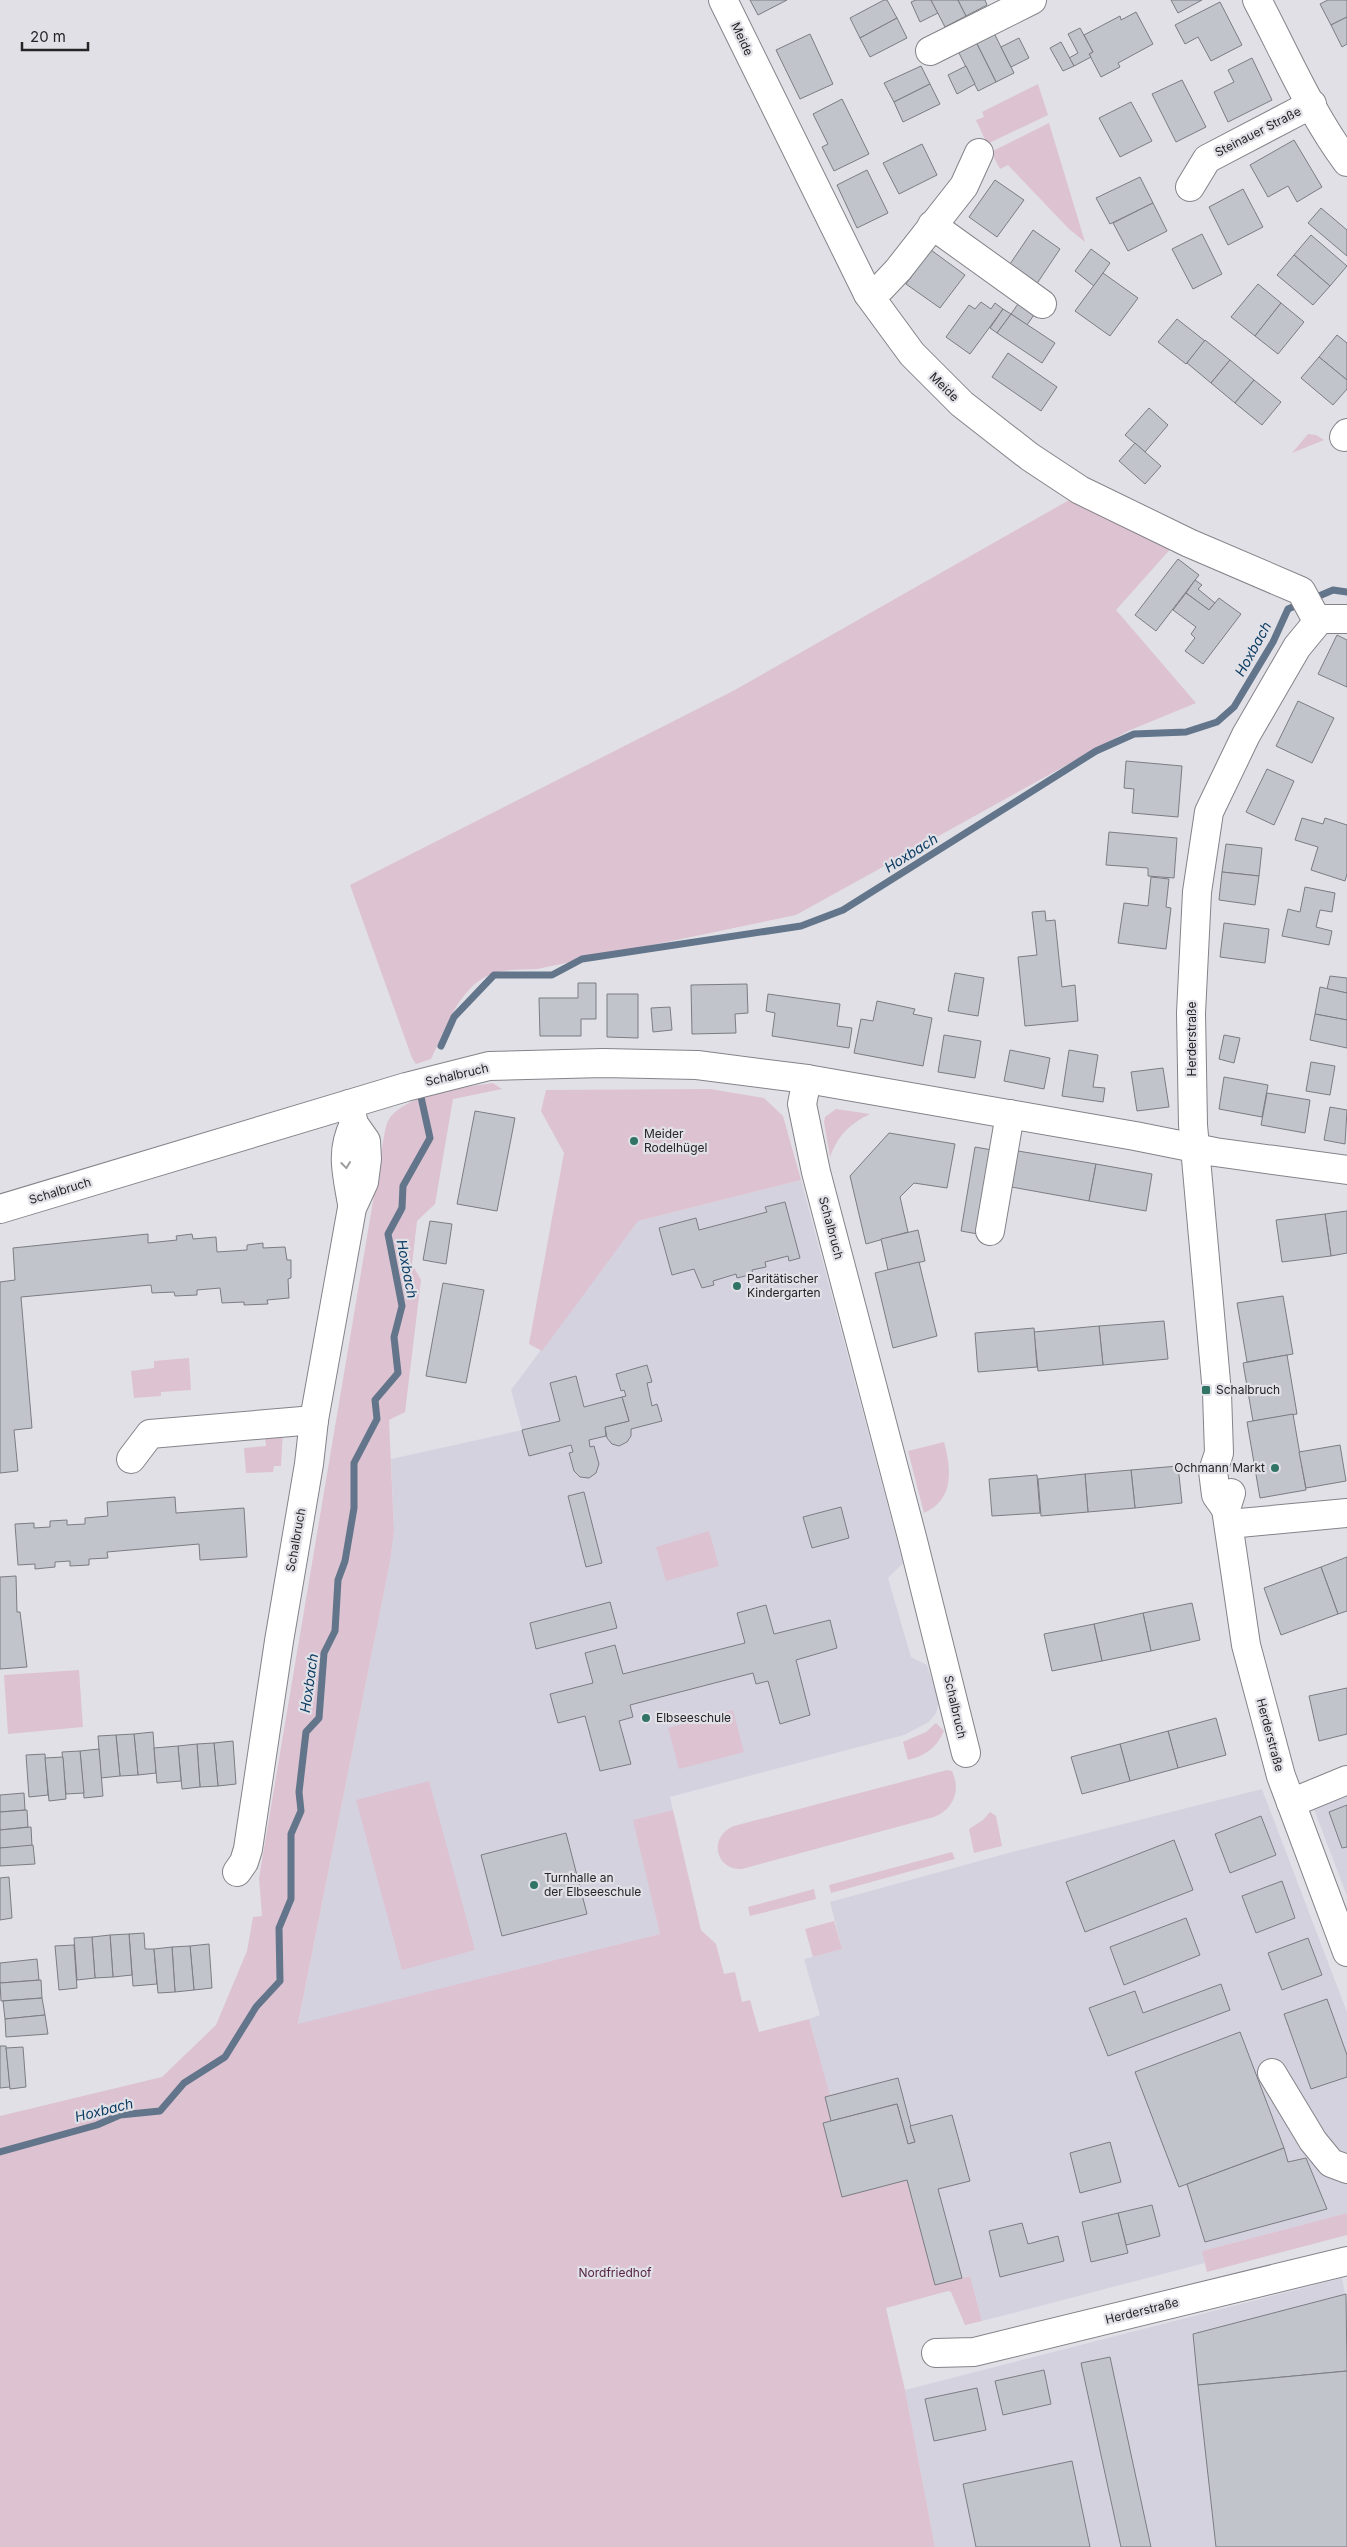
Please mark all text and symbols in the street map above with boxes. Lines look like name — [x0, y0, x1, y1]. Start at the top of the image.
scale bar — [22, 20, 89, 52]
street label: Meide — [728, 20, 757, 58]
text: 20 m — [30, 27, 66, 46]
street label: Steinauer Straße — [1212, 103, 1303, 160]
street label: Meide — [927, 369, 962, 404]
water label: Hoxbach — [1231, 619, 1274, 679]
water label: Hoxbach — [881, 830, 941, 876]
street label: Herderstraße — [1184, 1001, 1199, 1077]
street label: Schalbruch — [424, 1060, 490, 1089]
place label: Meider Rodelhügel — [644, 1126, 707, 1155]
marker: Meider Rodelhügel — [628, 1135, 640, 1147]
one-way arrow — [340, 1161, 351, 1169]
street label: Schalbruch — [27, 1174, 93, 1207]
street label: Schalbruch — [816, 1195, 847, 1261]
water label: Hoxbach — [393, 1238, 422, 1300]
place label: Paritätischer Kindergarten — [747, 1271, 821, 1300]
marker: Paritätischer Kindergarten — [731, 1280, 743, 1292]
place label: Schalbruch — [1216, 1382, 1280, 1397]
marker: Schalbruch — [1200, 1384, 1212, 1396]
place label: Ochmann Markt — [1174, 1460, 1265, 1475]
marker: Ochmann Markt — [1269, 1462, 1281, 1474]
street label: Schalbruch — [283, 1507, 308, 1573]
water label: Hoxbach — [296, 1652, 321, 1714]
street label: Schalbruch — [941, 1674, 970, 1740]
street label: Herderstraße — [1254, 1697, 1287, 1773]
place label: Elbseeschule — [656, 1710, 731, 1725]
marker: Elbseeschule — [640, 1712, 652, 1724]
place label: Turnhalle an der Elbseeschule — [544, 1870, 641, 1899]
marker: Turnhalle an der Elbseeschule — [528, 1879, 540, 1891]
water label: Hoxbach — [73, 2094, 135, 2125]
park label: Nordfriedhof — [578, 2265, 652, 2280]
street label: Herderstraße — [1104, 2294, 1180, 2327]

